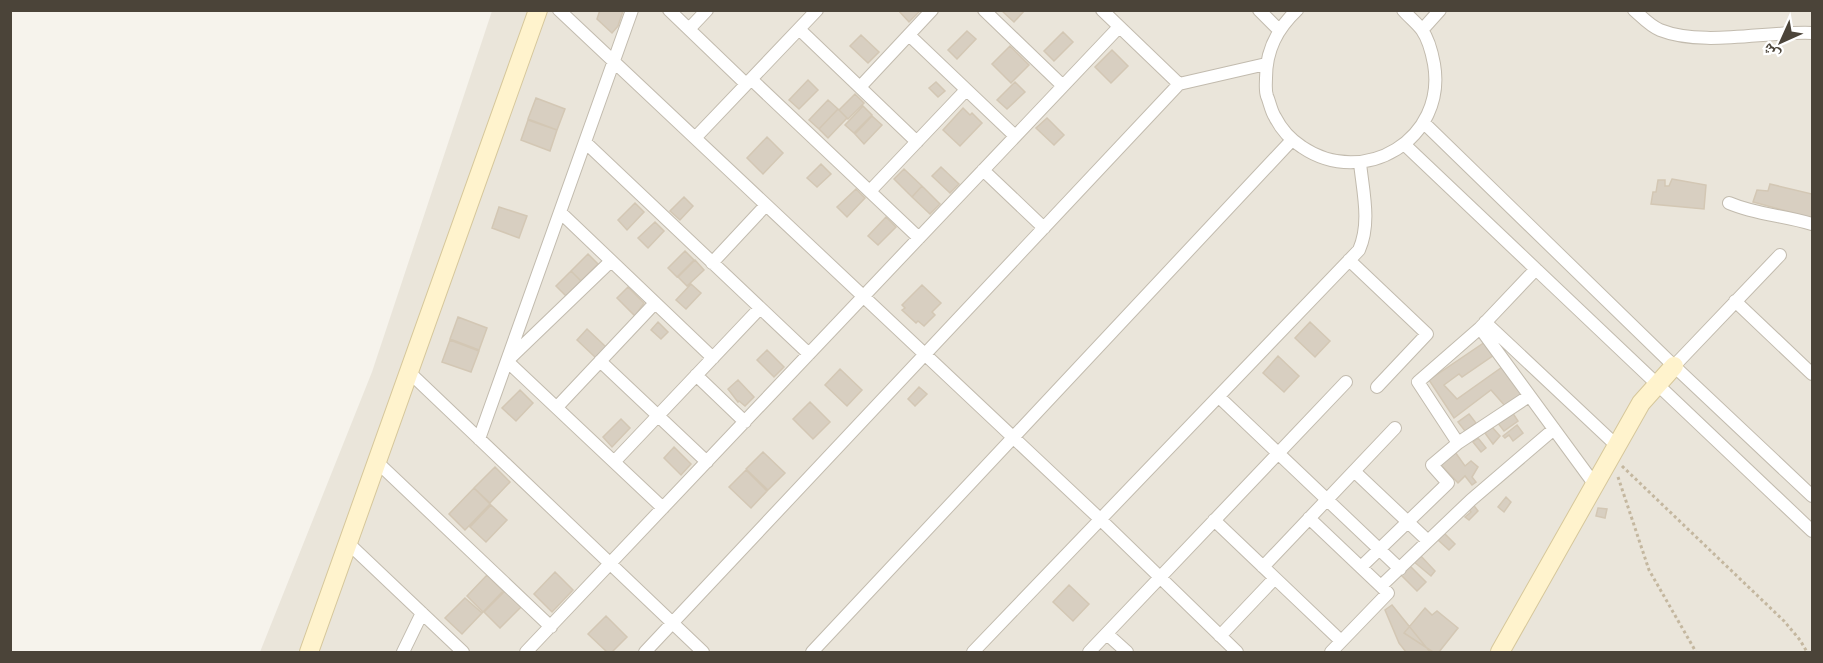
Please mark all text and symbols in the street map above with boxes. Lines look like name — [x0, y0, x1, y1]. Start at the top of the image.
north arrow — [1751, 12, 1811, 72]
text: ش — [1757, 40, 1783, 66]

